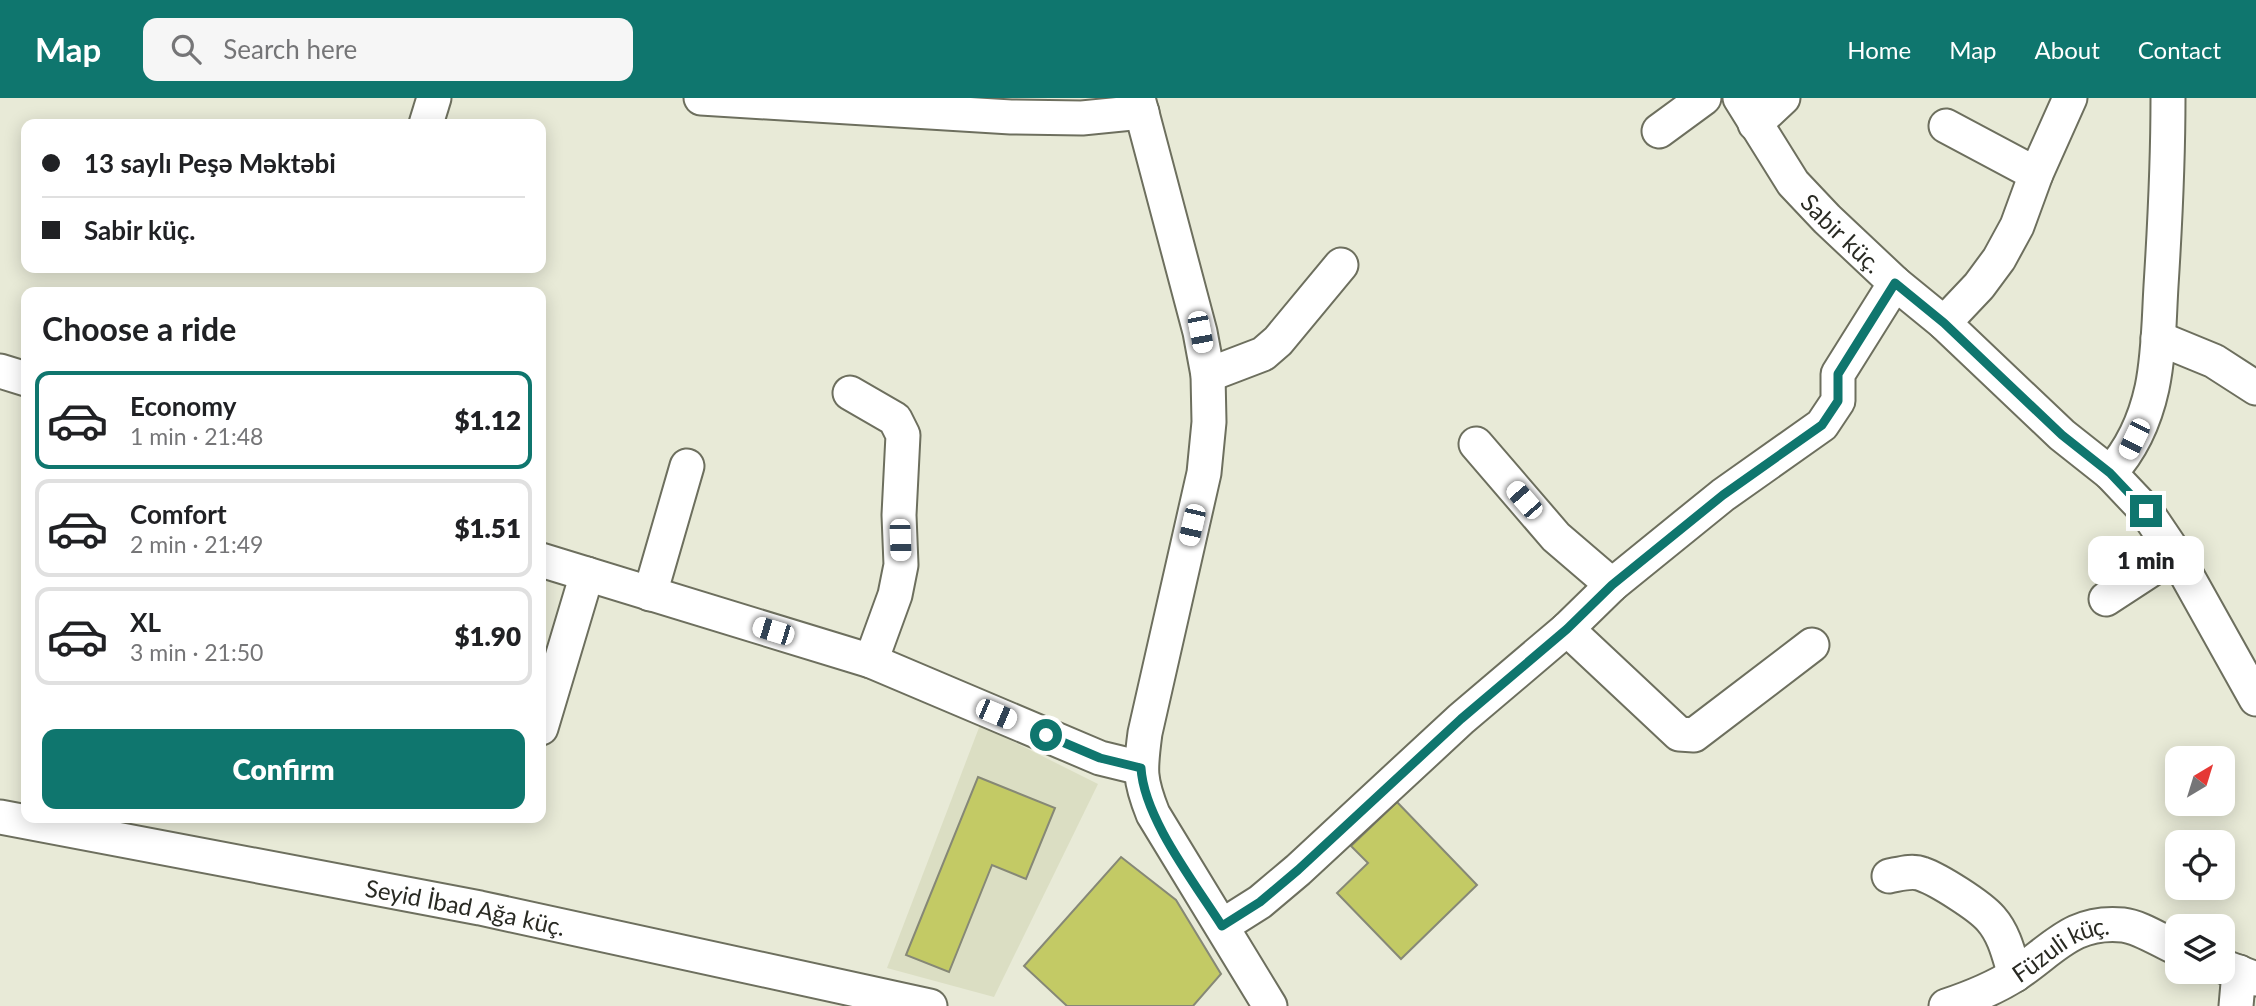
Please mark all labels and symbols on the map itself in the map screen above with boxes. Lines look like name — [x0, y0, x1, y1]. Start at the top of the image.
street label: Sabir küç. — [1796, 187, 1889, 278]
car — [1186, 309, 1215, 355]
car — [2116, 416, 2153, 462]
car — [1503, 477, 1546, 523]
route end — [2130, 495, 2162, 527]
car — [1178, 502, 1207, 548]
car — [889, 519, 912, 561]
callout: 1 min — [2088, 536, 2204, 584]
car — [750, 615, 797, 647]
car — [973, 696, 1020, 732]
route start — [1030, 719, 1062, 751]
north arrow — [2165, 746, 2235, 816]
street label: Seyid İbad Ağa küç. — [363, 872, 568, 941]
street label: Füzuli küç. — [2006, 910, 2111, 988]

